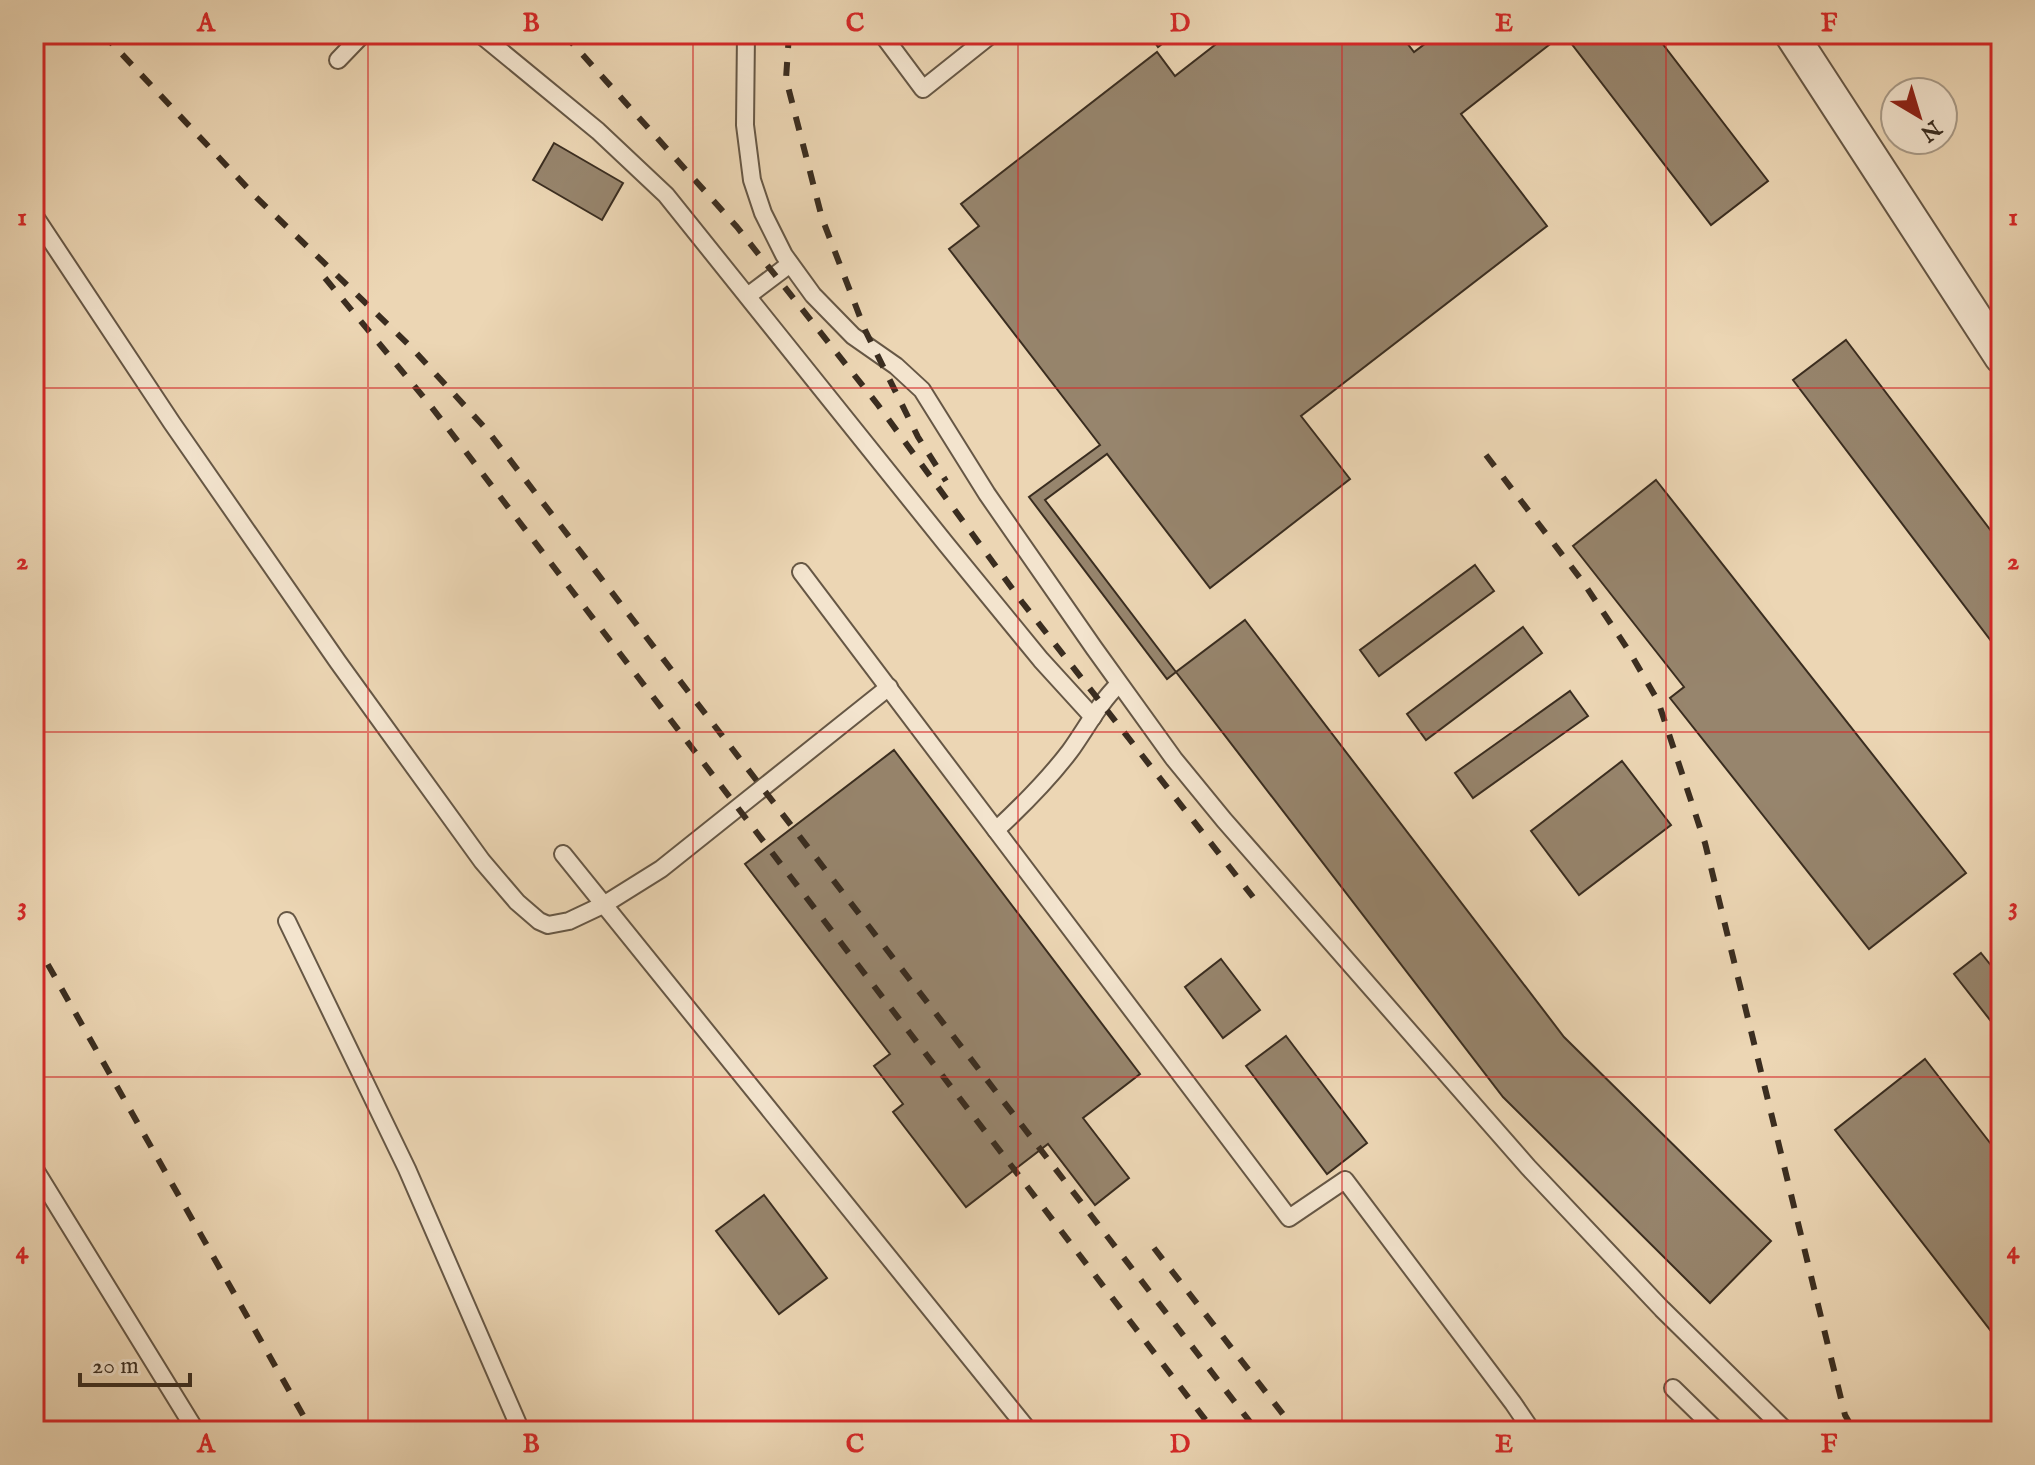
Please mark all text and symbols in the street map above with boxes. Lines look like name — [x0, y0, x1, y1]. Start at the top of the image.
text: A — [196, 7, 216, 40]
text: B — [522, 7, 540, 40]
text: C — [846, 7, 865, 40]
text: D — [1170, 7, 1191, 40]
text: E — [1495, 7, 1513, 40]
text: F — [1821, 7, 1838, 40]
north arrow — [1879, 76, 1959, 156]
text: N — [1914, 113, 1947, 147]
text: 1 — [17, 201, 27, 234]
text: 1 — [2008, 201, 2018, 234]
text: 2 — [16, 545, 28, 578]
text: 2 — [2007, 545, 2019, 578]
text: 3 — [17, 890, 27, 923]
text: 3 — [2008, 890, 2018, 923]
text: 4 — [16, 1234, 30, 1267]
text: 4 — [2007, 1234, 2021, 1267]
scale bar — [80, 1337, 190, 1387]
text: 20 m — [92, 1351, 139, 1382]
text: A — [196, 1428, 216, 1461]
text: B — [522, 1428, 540, 1461]
text: C — [846, 1428, 865, 1461]
text: D — [1170, 1428, 1191, 1461]
text: E — [1495, 1428, 1513, 1461]
text: F — [1821, 1428, 1838, 1461]

